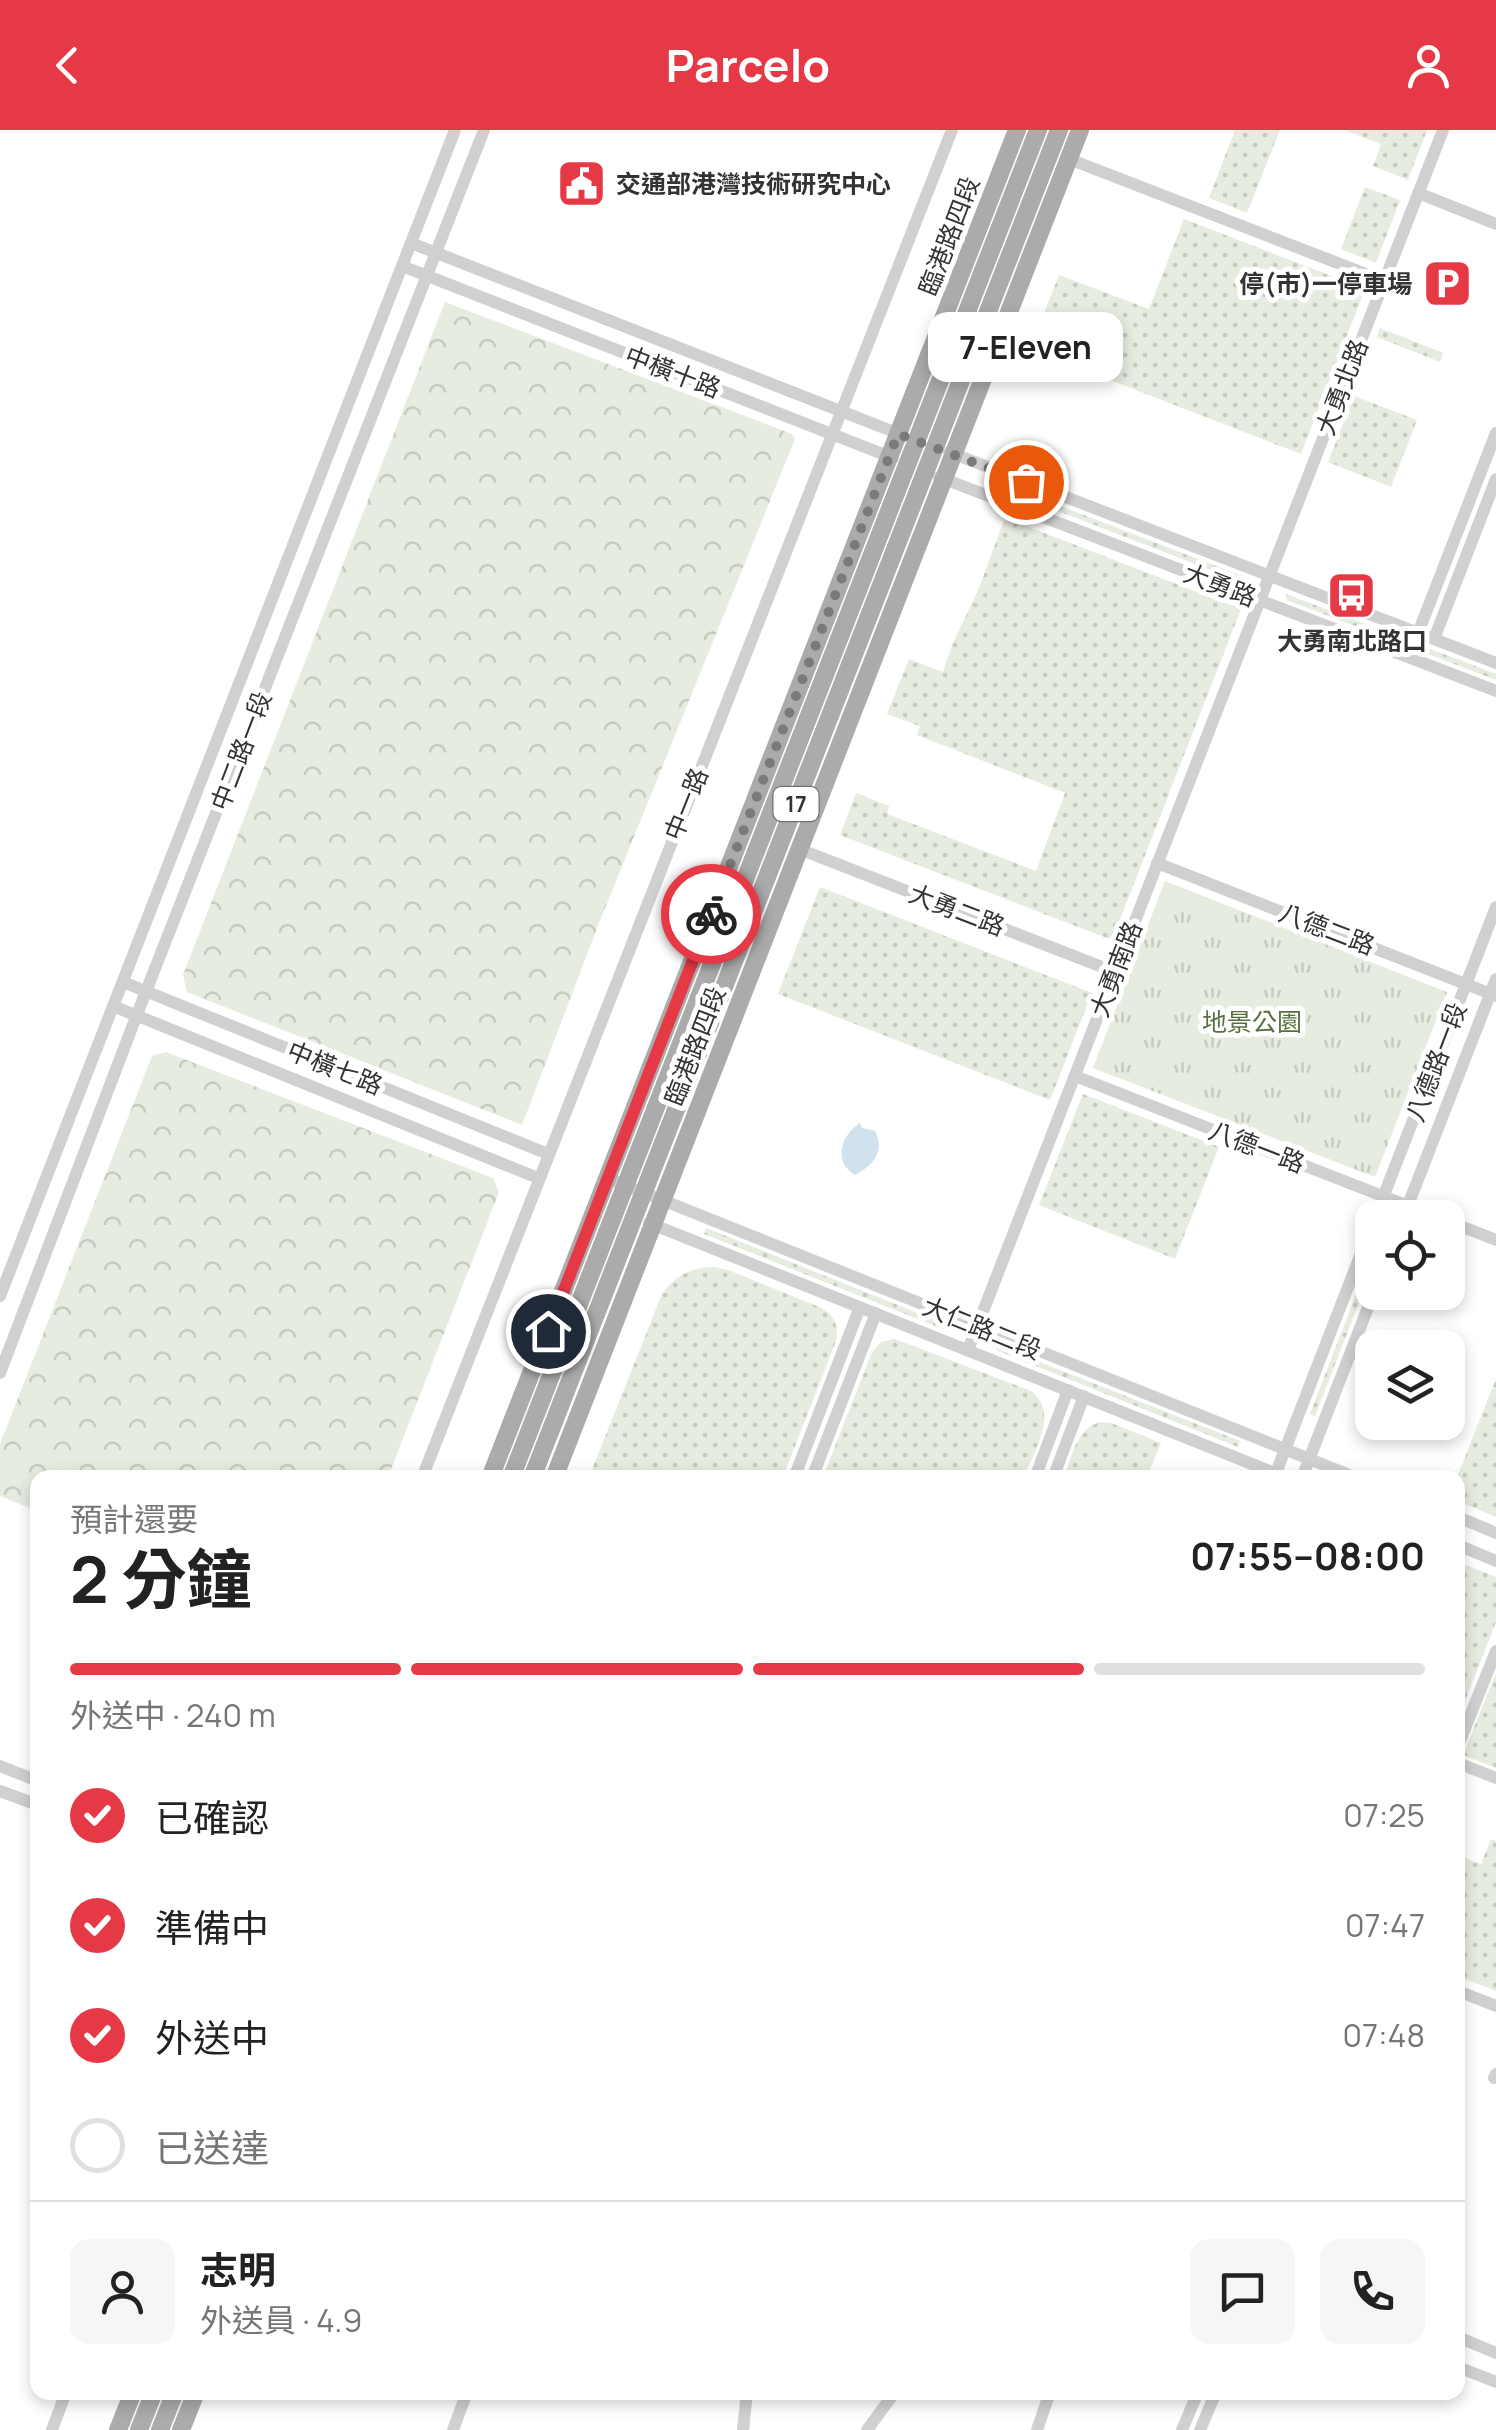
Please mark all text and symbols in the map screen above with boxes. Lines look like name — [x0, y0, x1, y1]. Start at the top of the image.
text: Parcelo — [666, 34, 830, 96]
icon: back — [40, 38, 95, 93]
icon: person — [1401, 38, 1456, 93]
public building icon: 交通部港灣技術研究中心 — [555, 158, 607, 210]
place label: 交通部港灣技術研究中心 — [616, 166, 891, 201]
street label: 臨港路四段 — [910, 171, 987, 300]
parking icon: 停(市)一停車場 — [1421, 258, 1473, 310]
place label: 停(市)一停車場 — [1239, 266, 1412, 301]
callout: 7-Eleven — [928, 312, 1124, 382]
text: 7-Eleven — [959, 325, 1092, 369]
street label: 大勇北路 — [1307, 334, 1376, 440]
street label: 中橫十路 — [620, 337, 726, 406]
pin — [984, 440, 1069, 525]
icon: bag — [999, 455, 1054, 510]
street label: 大勇路 — [1179, 555, 1261, 614]
bus stop icon: 大勇南北路口 — [1326, 569, 1378, 621]
place label: 大勇南北路口 — [1277, 623, 1427, 658]
street label: 中二路一段 — [202, 686, 279, 815]
street label: 中一路 — [655, 762, 716, 845]
road number: 17 — [774, 787, 818, 821]
courier — [661, 864, 761, 964]
street label: 大勇二路 — [904, 875, 1010, 944]
icon: bike — [684, 887, 739, 942]
street label: 八德二路 — [1274, 894, 1380, 963]
street label: 大勇南路 — [1081, 916, 1150, 1022]
street label: 臨港路四段 — [656, 981, 733, 1110]
street label: 八德路一段 — [1397, 997, 1474, 1126]
park label: 地景公園 — [1202, 1004, 1302, 1039]
street label: 中橫七路 — [282, 1033, 388, 1102]
street label: 八德一路 — [1204, 1112, 1310, 1181]
map controls — [1355, 1200, 1465, 1440]
button: locate — [1355, 1200, 1465, 1310]
street label: 大仁路二段 — [918, 1288, 1047, 1367]
pin — [506, 1289, 591, 1374]
icon: home — [521, 1304, 576, 1359]
button: layers — [1355, 1330, 1465, 1440]
text: 預計還要 — [70, 1497, 198, 1541]
text: 07:55–08:00 — [1190, 1529, 1425, 1581]
text: 2 分鐘 — [70, 1534, 252, 1623]
text: 外送中 · 240 m — [70, 1693, 276, 1737]
icon: check — [70, 1788, 125, 1843]
text: 已確認 — [155, 1791, 269, 1843]
text: 07:25 — [1343, 1793, 1425, 1837]
icon: check — [70, 1898, 125, 1953]
text: 準備中 — [155, 1901, 269, 1953]
text: 07:47 — [1345, 1903, 1425, 1947]
icon: check — [70, 2008, 125, 2063]
text: 外送中 — [155, 2011, 269, 2063]
text: 07:48 — [1342, 2013, 1425, 2057]
text: 已送達 — [155, 2121, 269, 2173]
button: person — [70, 2239, 175, 2344]
button: chat — [1190, 2239, 1295, 2344]
button: phone — [1320, 2239, 1425, 2344]
text: 志明 — [200, 2243, 276, 2295]
text: 外送員 · 4.9 — [200, 2298, 362, 2342]

